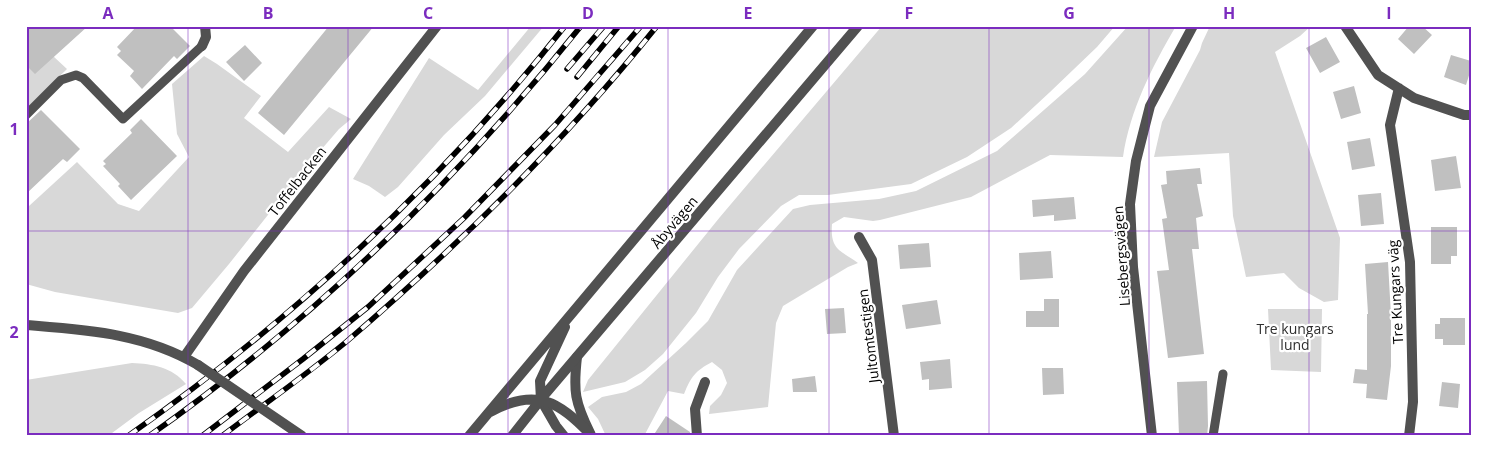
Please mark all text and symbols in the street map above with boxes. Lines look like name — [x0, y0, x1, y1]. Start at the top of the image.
text: A — [102, 2, 114, 24]
text: B — [263, 2, 273, 24]
text: C — [423, 2, 433, 24]
text: D — [582, 2, 594, 24]
text: E — [744, 2, 753, 24]
text: F — [905, 2, 913, 24]
text: G — [1063, 2, 1075, 24]
text: H — [1223, 2, 1235, 24]
text: I — [1386, 2, 1392, 24]
text: 1 — [9, 118, 19, 140]
street label: Toffelbacken — [264, 142, 330, 220]
street label: Åbyvägen — [646, 192, 702, 252]
street label: Lisebergsvägen — [1108, 205, 1134, 307]
street label: Tre Kungars väg — [1383, 239, 1407, 345]
street label: Jultomtestigen — [853, 288, 883, 386]
park label: Tre kungars lund — [1256, 319, 1334, 354]
text: 2 — [9, 321, 19, 343]

